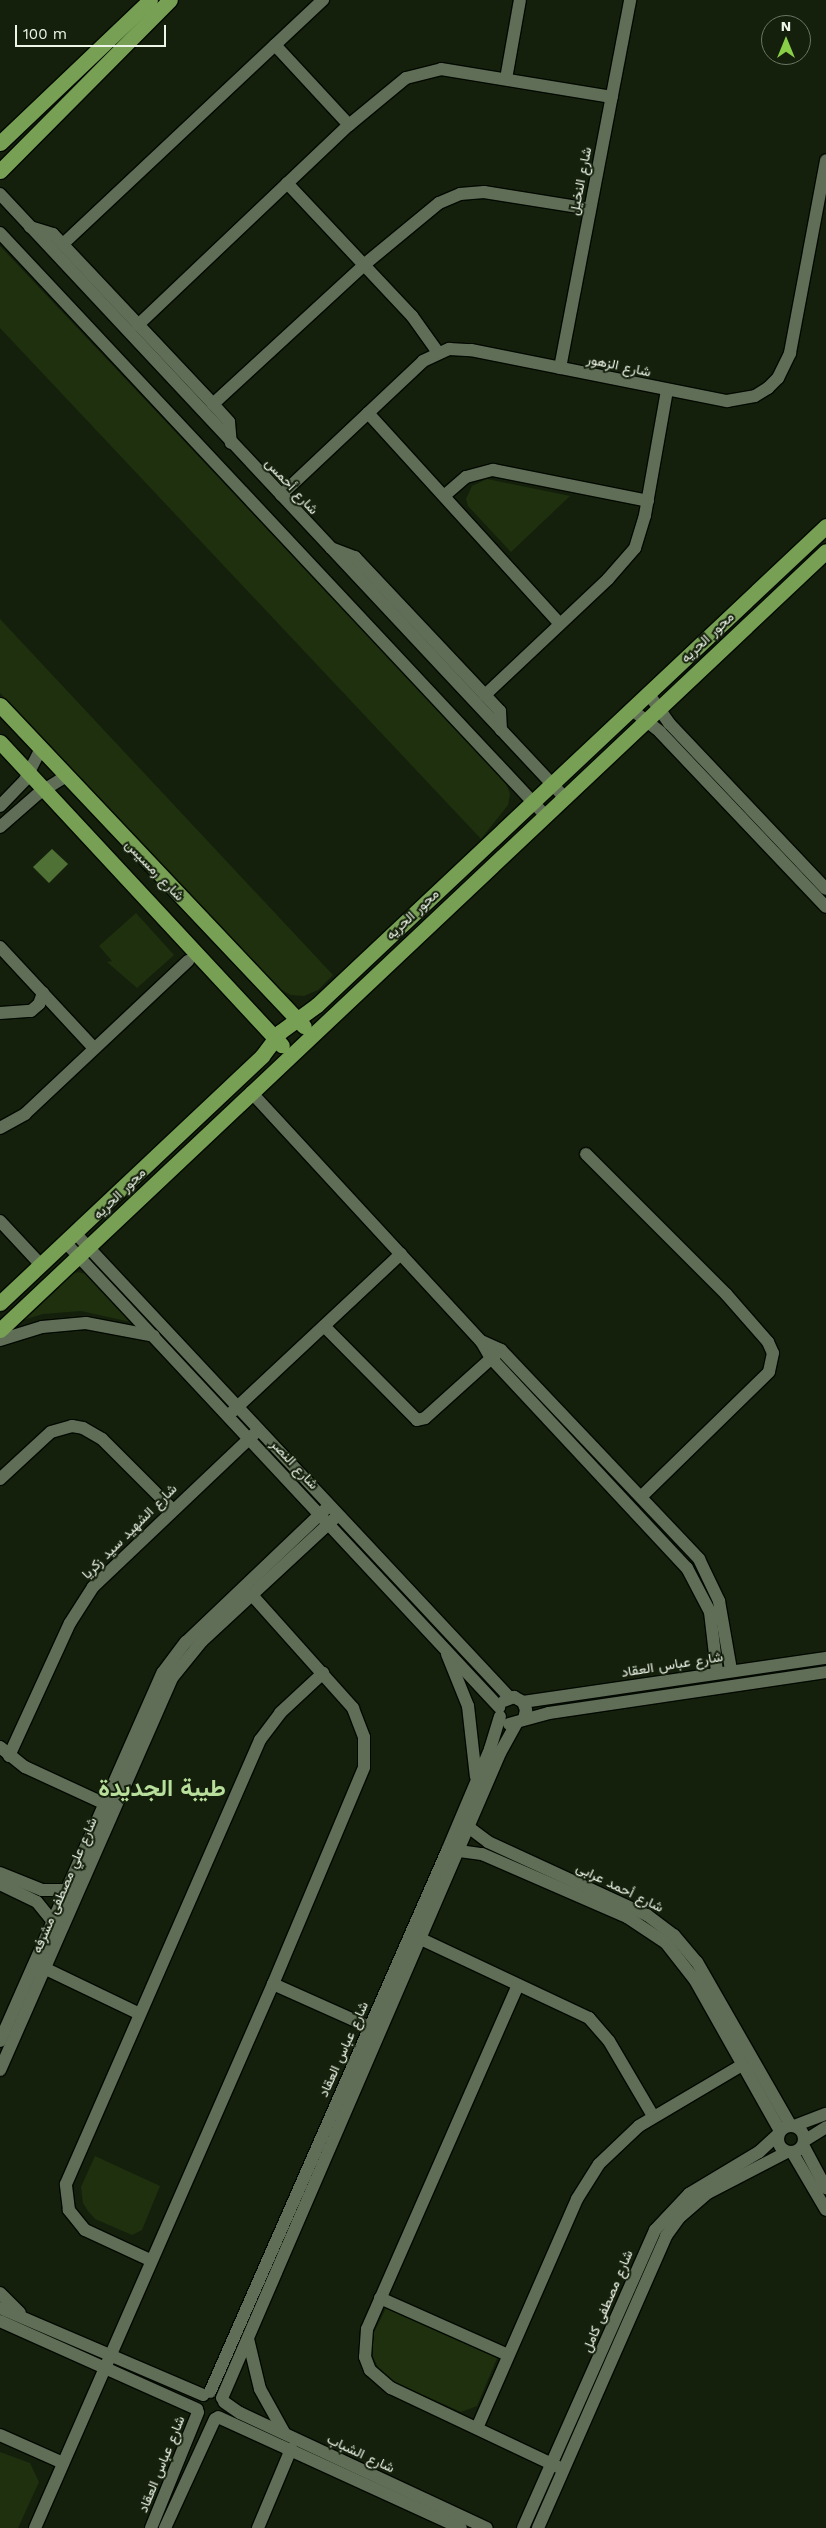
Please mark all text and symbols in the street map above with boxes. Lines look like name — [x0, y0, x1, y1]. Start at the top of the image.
scale bar — [18, 15, 169, 47]
north arrow — [761, 15, 811, 65]
text: N — [781, 18, 791, 34]
text: 100 m — [23, 25, 67, 43]
street label: شارع النخيل — [565, 145, 595, 217]
street label: شارع الزهور — [585, 350, 653, 380]
street label: شارع أحمس — [262, 454, 322, 518]
street label: محور الحريه — [677, 608, 737, 666]
street label: شارع رمسيس — [122, 836, 188, 904]
street label: محور الحريه — [382, 885, 442, 943]
street label: محور الحريه — [89, 1164, 149, 1222]
street label: شارع النصر — [268, 1435, 322, 1493]
street label: شارع الشهيد سيد زكريا — [78, 1480, 180, 1582]
street label: شارع عباس العقاد — [620, 1648, 724, 1680]
district label: طيبة الجديدة — [98, 1775, 226, 1803]
street label: شارع علي مصطفى مشرفه — [28, 1815, 100, 1955]
street label: شارع أحمد عرابى — [573, 1859, 667, 1915]
street label: شارع عباس العقاد — [314, 1999, 372, 2099]
street label: شارع مصطفى كامل — [578, 2247, 636, 2355]
street label: شارع عباس العقاد — [134, 2413, 188, 2515]
street label: شارع الشباب — [324, 2430, 398, 2476]

